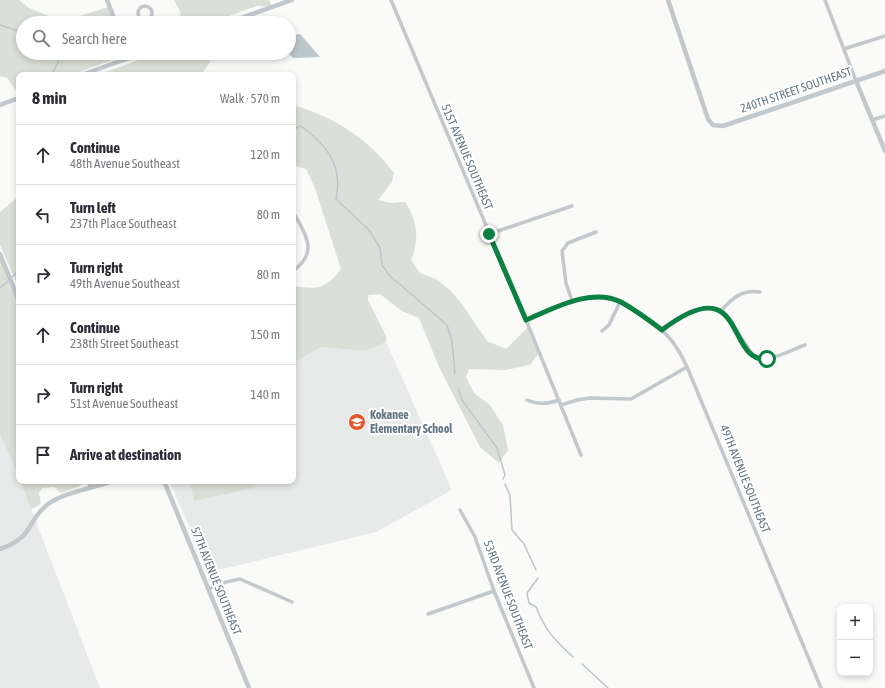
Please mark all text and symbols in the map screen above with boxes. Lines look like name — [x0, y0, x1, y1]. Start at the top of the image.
search box — [16, 16, 296, 60]
icon: search — [30, 27, 52, 49]
text: Search here — [62, 30, 127, 47]
street label: 240TH STREET SOUTHEAST — [738, 64, 854, 116]
text: 8 min — [32, 88, 67, 108]
text: Walk · 570 m — [220, 91, 280, 106]
street label: 51ST AVENUE SOUTHEAST — [438, 102, 496, 213]
text: Continue — [70, 139, 120, 156]
icon: ahead — [32, 144, 54, 166]
text: 120 m — [251, 147, 280, 162]
text: 48th Avenue Southeast — [70, 156, 180, 171]
text: Turn left — [70, 199, 116, 216]
icon: left — [32, 204, 54, 226]
text: 80 m — [257, 207, 280, 222]
text: 237th Place Southeast — [70, 216, 177, 231]
route end — [480, 225, 498, 243]
text: Turn right — [70, 259, 123, 276]
icon: right — [32, 264, 54, 286]
text: 80 m — [257, 267, 280, 282]
text: 49th Avenue Southeast — [70, 276, 180, 291]
text: Continue — [70, 319, 120, 336]
icon: ahead — [32, 324, 54, 346]
text: 150 m — [251, 327, 280, 342]
text: 238th Street Southeast — [70, 336, 179, 351]
route start — [758, 350, 776, 368]
text: Turn right — [70, 379, 123, 396]
icon: right — [32, 384, 54, 406]
text: 140 m — [251, 387, 280, 402]
text: 51st Avenue Southeast — [70, 396, 178, 411]
place label: Kokanee Elementary School — [370, 408, 453, 436]
school or university icon: Kokanee Elementary School — [347, 412, 367, 432]
street label: 49TH AVENUE SOUTHEAST — [717, 423, 773, 536]
icon: arrive — [32, 444, 54, 466]
text: Arrive at destination — [70, 446, 181, 463]
street label: 57TH AVENUE SOUTHEAST — [188, 525, 244, 638]
street label: 53RD AVENUE SOUTHEAST — [481, 538, 536, 652]
map controls — [837, 604, 873, 676]
button: + — [837, 604, 873, 640]
button: − — [837, 640, 873, 676]

